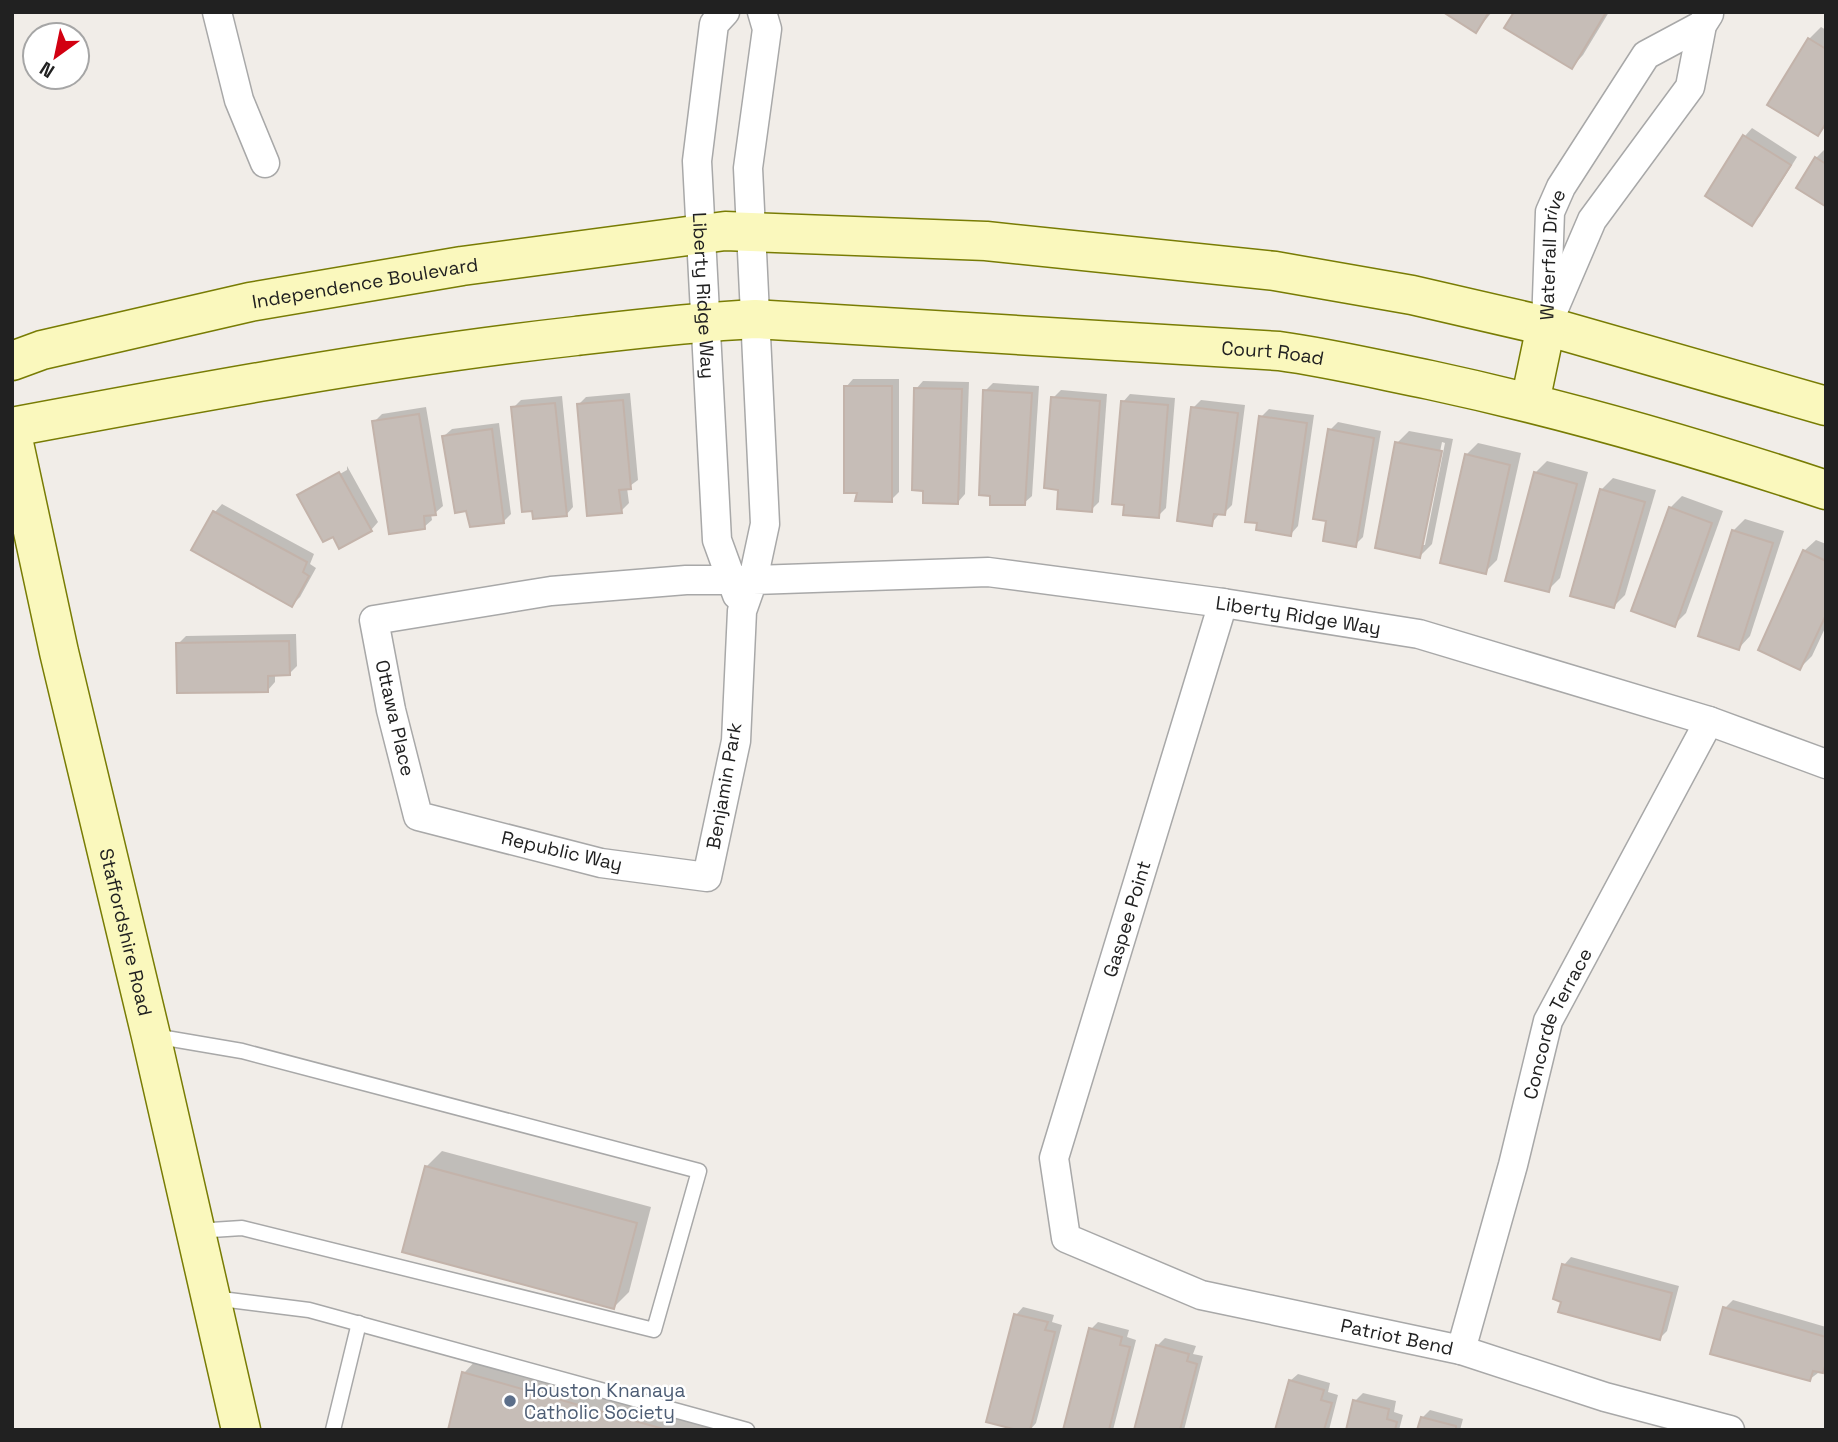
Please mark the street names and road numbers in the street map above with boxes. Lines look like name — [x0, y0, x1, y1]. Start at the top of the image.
street label: Waterfall Drive — [1534, 185, 1571, 321]
street label: Liberty Ridge Way — [687, 212, 721, 379]
street label: Independence Boulevard — [250, 251, 480, 314]
street label: Court Road — [1221, 335, 1326, 371]
street label: Liberty Ridge Way — [1214, 590, 1383, 640]
street label: Ottawa Place — [369, 657, 421, 779]
street label: Benjamin Park — [701, 721, 747, 851]
street label: Republic Way — [499, 825, 625, 877]
street label: Staffordshire Road — [94, 846, 158, 1018]
street label: Gaspee Point — [1097, 858, 1157, 980]
street label: Concorde Terrace — [1517, 943, 1597, 1102]
street label: Patriot Bend — [1338, 1312, 1456, 1361]

